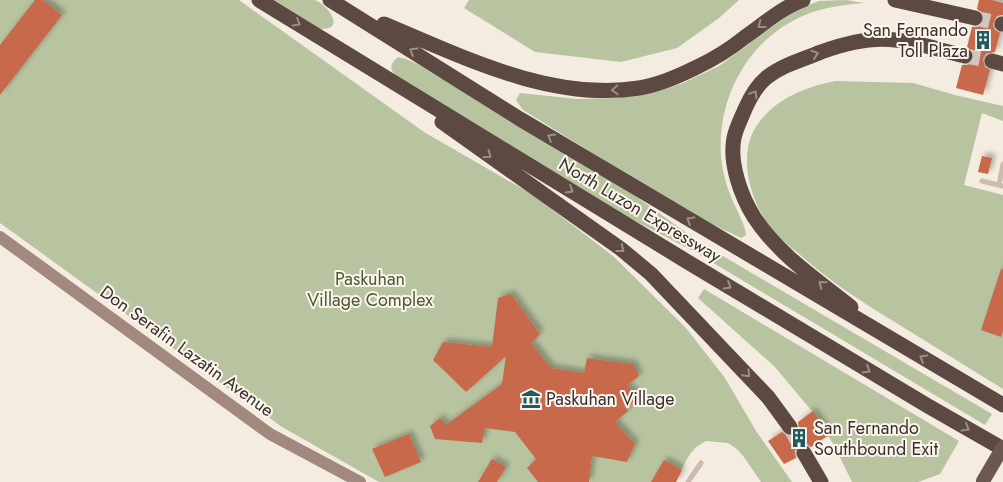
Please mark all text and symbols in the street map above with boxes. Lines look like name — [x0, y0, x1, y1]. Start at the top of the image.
one-way arrow — [291, 17, 300, 27]
place label: San Fernando Toll Plaza — [863, 17, 968, 64]
one-way arrow — [757, 19, 767, 28]
building icon: San Fernando Toll Plaza — [972, 29, 994, 51]
one-way arrow — [409, 47, 418, 57]
one-way arrow — [810, 50, 819, 60]
one-way arrow — [611, 84, 619, 95]
one-way arrow — [747, 91, 757, 100]
one-way arrow — [547, 133, 556, 143]
one-way arrow — [483, 149, 492, 158]
street label: North Luzon Expressway — [554, 151, 726, 269]
one-way arrow — [565, 184, 574, 193]
one-way arrow — [687, 217, 696, 227]
one-way arrow — [615, 243, 625, 252]
park label: Paskuhan Village Complex — [307, 266, 433, 313]
street label: Don Serafin Lazatin Avenue — [95, 279, 279, 423]
one-way arrow — [723, 279, 732, 289]
one-way arrow — [819, 281, 828, 289]
one-way arrow — [919, 354, 928, 364]
one-way arrow — [862, 363, 871, 373]
one-way arrow — [741, 368, 750, 377]
place label: Paskuhan Village — [546, 386, 674, 412]
museum icon: Paskuhan Village — [520, 388, 542, 410]
place label: San Fernando Southbound Exit — [814, 415, 939, 462]
one-way arrow — [960, 421, 969, 431]
building icon: San Fernando Southbound Exit — [788, 427, 810, 449]

